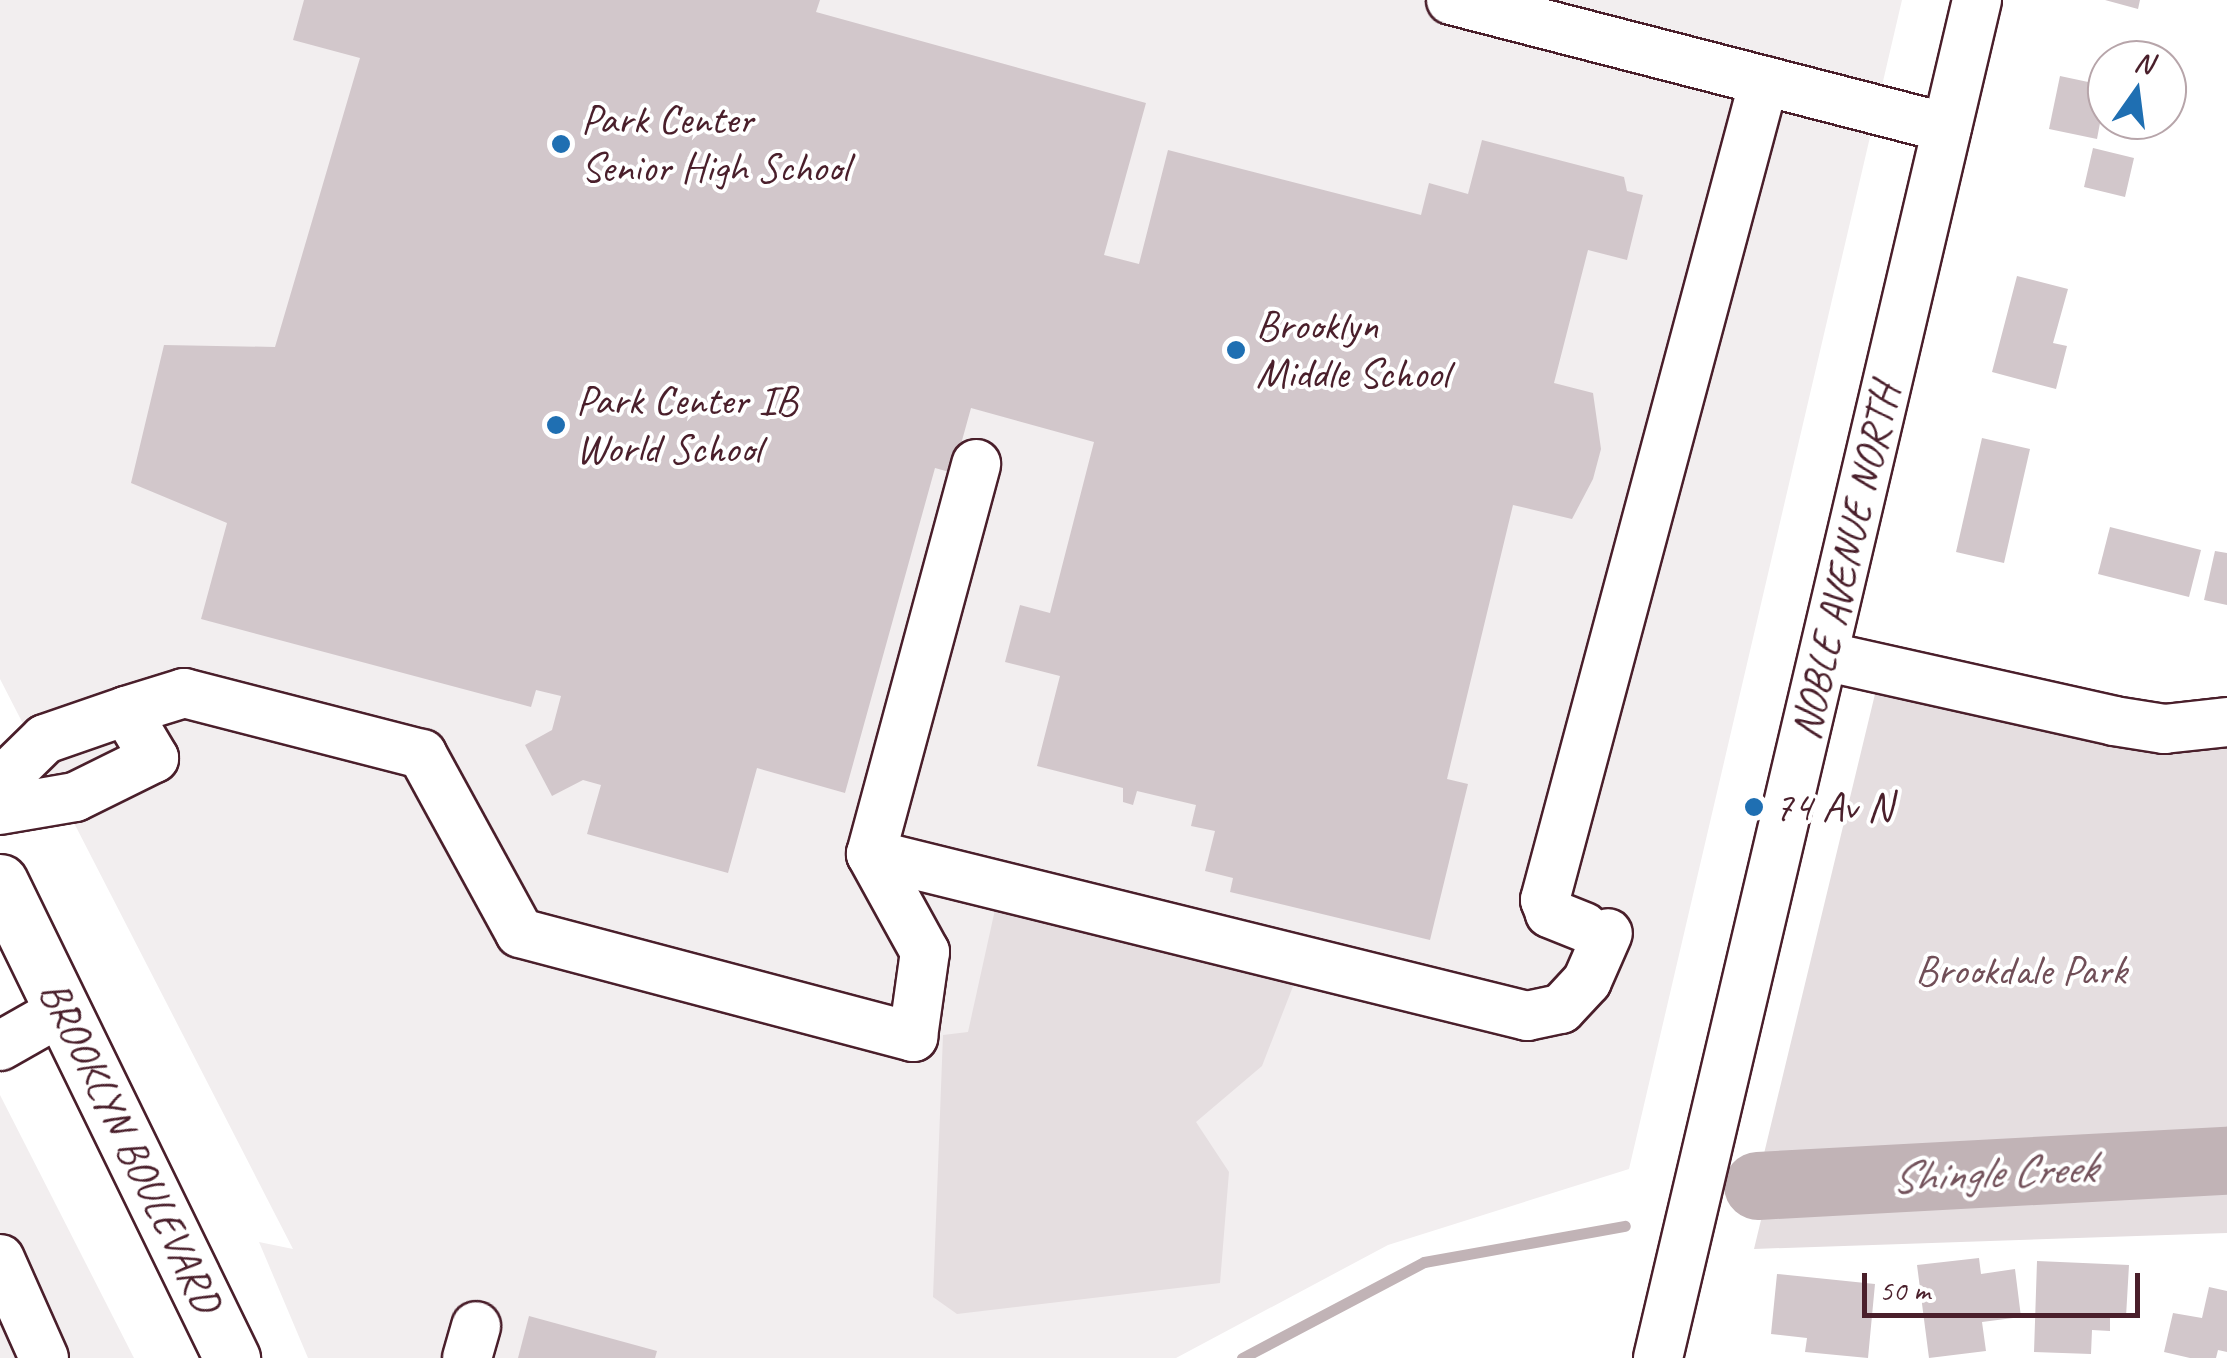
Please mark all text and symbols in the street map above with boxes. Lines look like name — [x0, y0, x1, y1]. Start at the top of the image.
north arrow — [2087, 40, 2187, 140]
text: N — [2131, 43, 2157, 81]
place label: Park Center Senior High School — [581, 95, 847, 194]
marker: Park Center Senior High School — [550, 133, 572, 155]
place label: Brooklyn Middle School — [1256, 301, 1449, 400]
marker: Brooklyn Middle School — [1225, 339, 1247, 361]
place label: Park Center IB World School — [576, 376, 797, 474]
street label: NOBLE AVENUE NORTH — [1781, 379, 1911, 745]
marker: Park Center IB World School — [545, 414, 567, 436]
place label: 74 Av N — [1774, 782, 1892, 832]
marker: 74 Av N — [1743, 796, 1765, 818]
park label: Brookdale Park — [1914, 946, 2128, 996]
street label: BROOKLYN BOULEVARD — [28, 973, 232, 1321]
water label: Shingle Creek — [1889, 1141, 2097, 1205]
scale bar — [1867, 1253, 2144, 1315]
text: 50 m — [1879, 1271, 1930, 1309]

